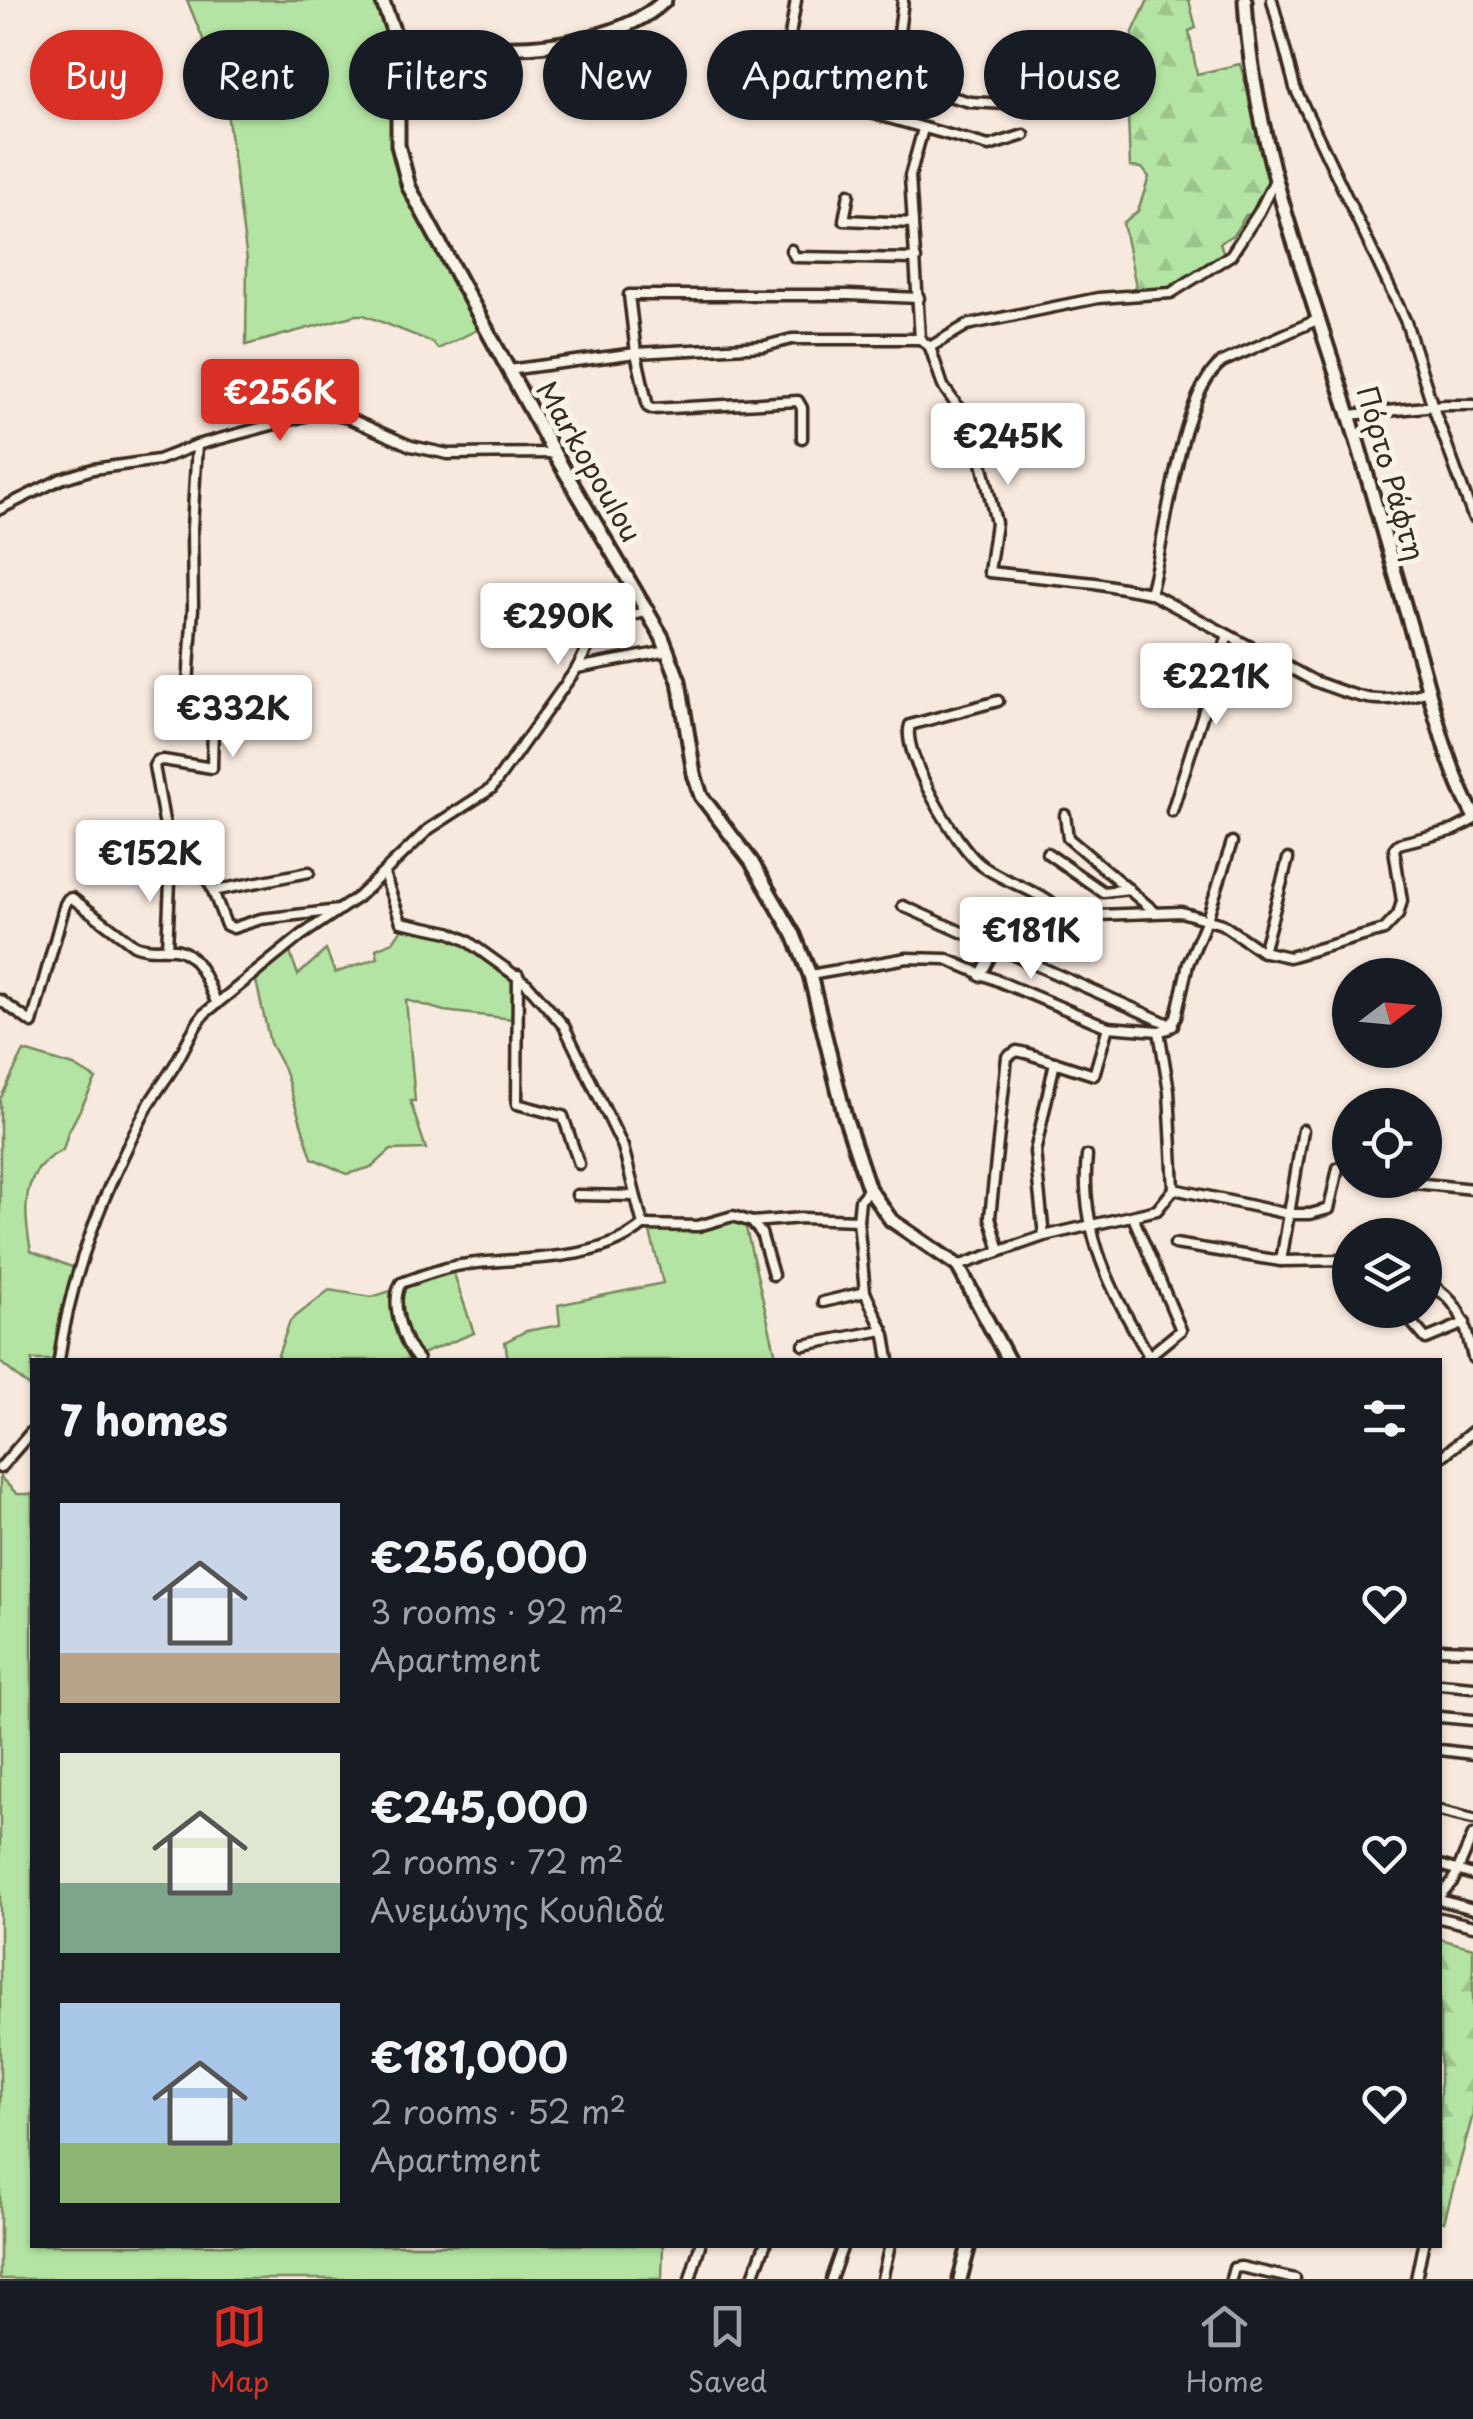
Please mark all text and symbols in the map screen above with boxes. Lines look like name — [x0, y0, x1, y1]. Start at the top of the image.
chip: Buy — [30, 30, 163, 120]
chip: Rent — [183, 30, 329, 120]
chip: Filters — [349, 30, 523, 120]
chip: New — [543, 30, 687, 120]
chip: Apartment — [707, 30, 964, 120]
chip: House — [984, 30, 1156, 120]
pin: €256K — [210, 359, 350, 444]
text: €256K — [223, 367, 337, 415]
street label: Markopoulou — [526, 372, 654, 550]
street label: Πόρτο Ράφτη — [1347, 381, 1437, 565]
pin: €245K — [938, 403, 1078, 488]
text: €245K — [953, 411, 1063, 459]
pin: €290K — [488, 583, 628, 668]
text: €290K — [502, 591, 614, 639]
pin: €221K — [1146, 643, 1286, 728]
text: €221K — [1162, 651, 1270, 699]
pin: €332K — [163, 675, 303, 760]
text: €332K — [176, 683, 290, 731]
pin: €152K — [80, 820, 220, 905]
text: €152K — [98, 828, 202, 876]
pin: €181K — [961, 897, 1101, 982]
text: €181K — [982, 905, 1080, 953]
north arrow — [1332, 958, 1442, 1068]
map controls — [1332, 958, 1442, 1328]
button: locate — [1332, 1088, 1442, 1198]
button: layers — [1332, 1218, 1442, 1328]
text: 7 homes — [60, 1387, 228, 1450]
icon: filters — [1357, 1391, 1412, 1446]
text: €256,000 — [370, 1524, 588, 1587]
icon: home — [140, 1543, 260, 1663]
icon: heart — [1357, 1576, 1412, 1631]
text: 3 rooms · 92 m² — [370, 1587, 624, 1635]
text: Apartment — [370, 1635, 541, 1683]
text: €245,000 — [370, 1774, 588, 1837]
icon: home — [140, 1793, 260, 1913]
icon: heart — [1357, 1826, 1412, 1881]
text: 2 rooms · 72 m² — [370, 1837, 624, 1885]
text: Ανεμώνης Κουλιδά — [370, 1885, 665, 1933]
text: €181,000 — [370, 2024, 568, 2087]
icon: home — [140, 2043, 260, 2163]
icon: heart — [1357, 2076, 1412, 2131]
text: 2 rooms · 52 m² — [370, 2087, 626, 2135]
text: Apartment — [370, 2135, 541, 2183]
tab: Map — [209, 2299, 269, 2402]
tab: Saved — [688, 2299, 767, 2402]
tab: Home — [1186, 2299, 1264, 2402]

